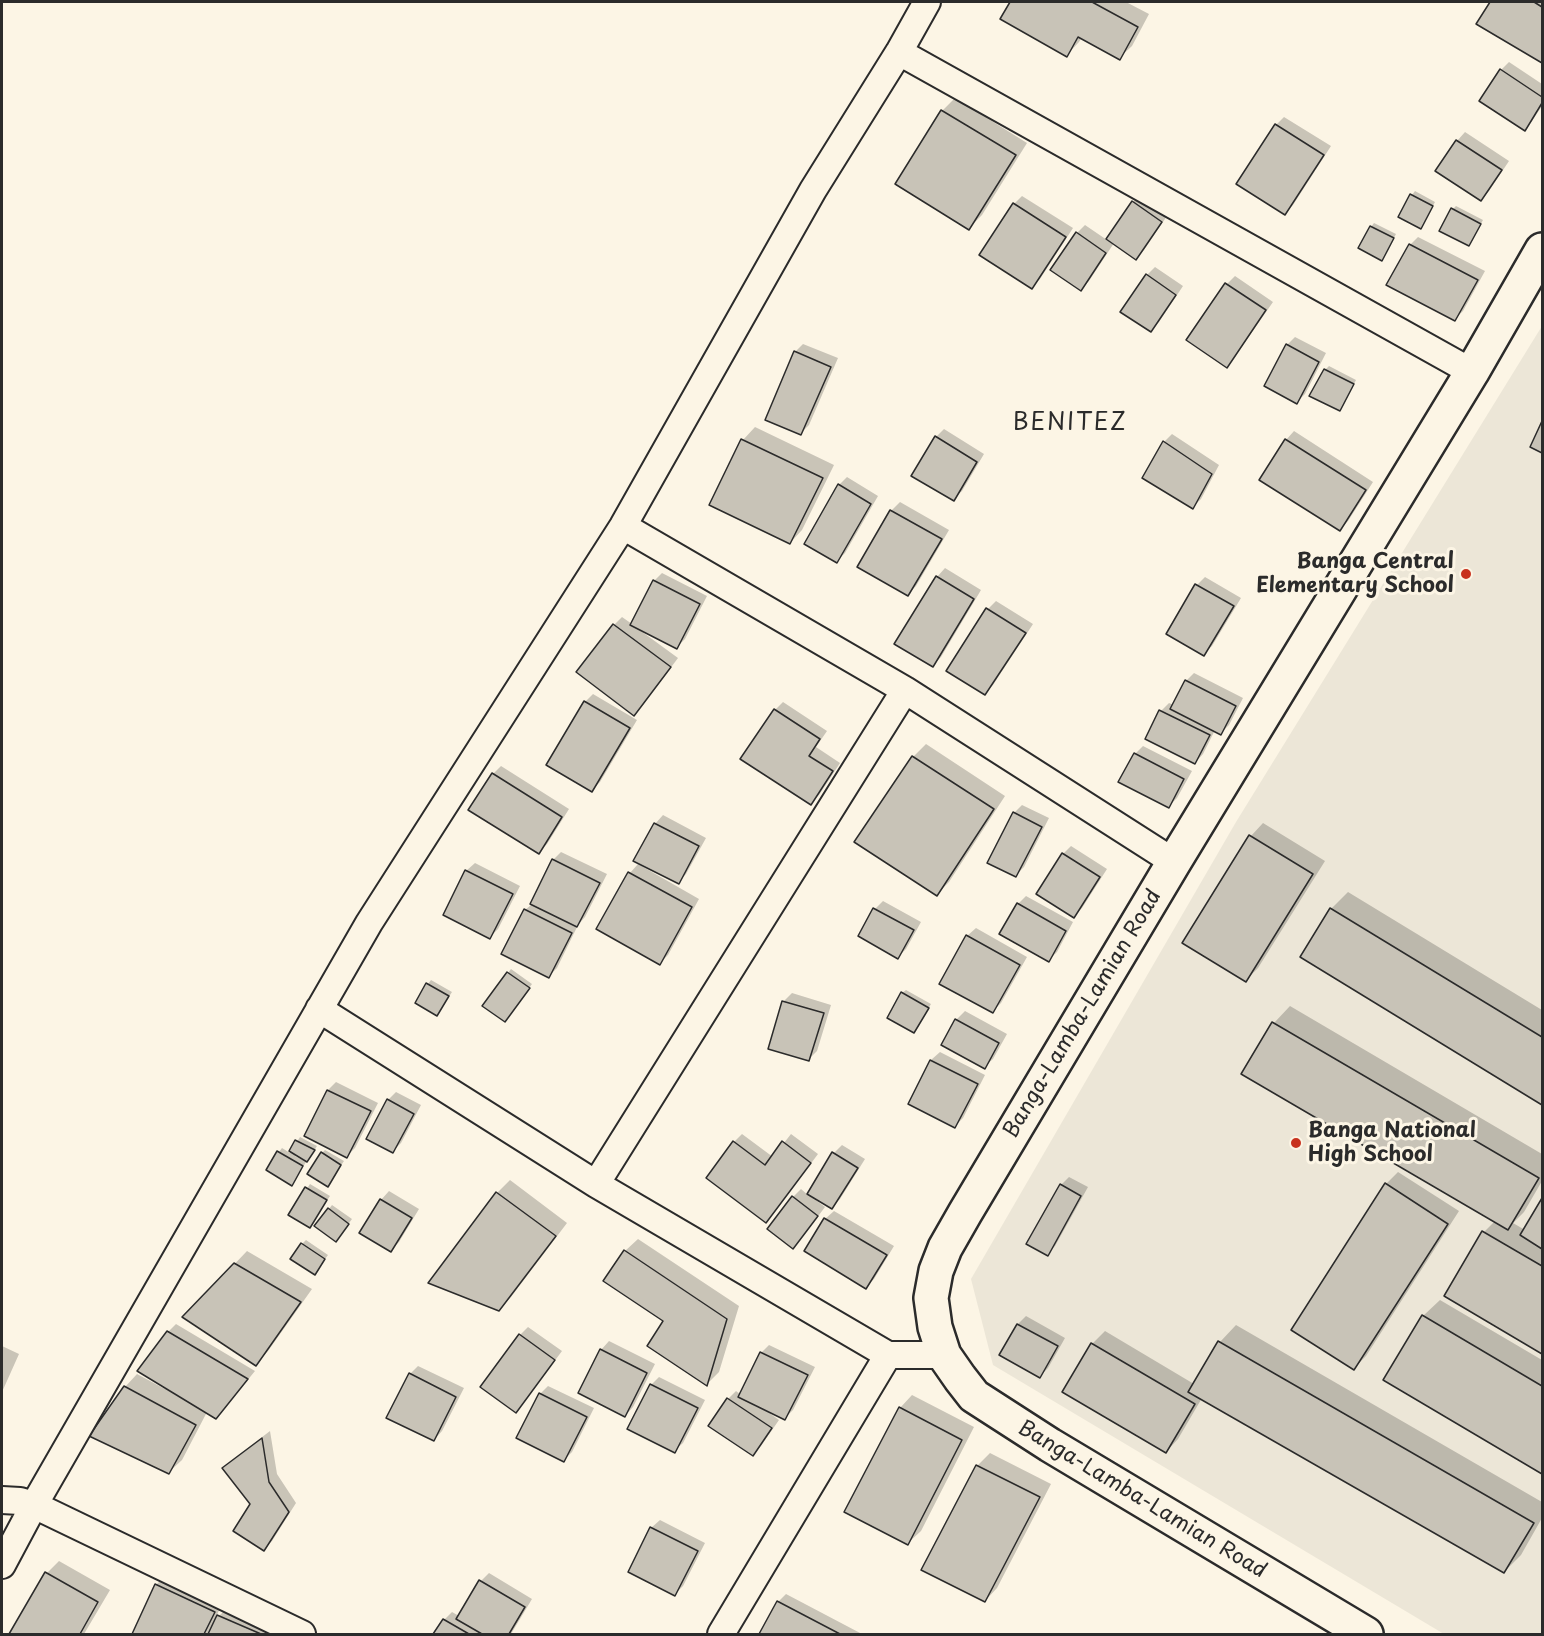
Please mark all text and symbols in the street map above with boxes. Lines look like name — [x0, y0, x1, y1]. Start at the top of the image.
district label: BENITEZ — [1013, 409, 1127, 437]
place label: Banga Central Elementary School — [1256, 549, 1454, 599]
marker: Banga Central Elementary School — [1459, 567, 1473, 581]
street label: Banga-Lamba-Lamian Road — [999, 885, 1167, 1143]
place label: Banga National High School — [1308, 1118, 1476, 1168]
marker: Banga National High School — [1289, 1136, 1303, 1150]
street label: Banga-Lamba-Lamian Road — [1013, 1416, 1271, 1584]

